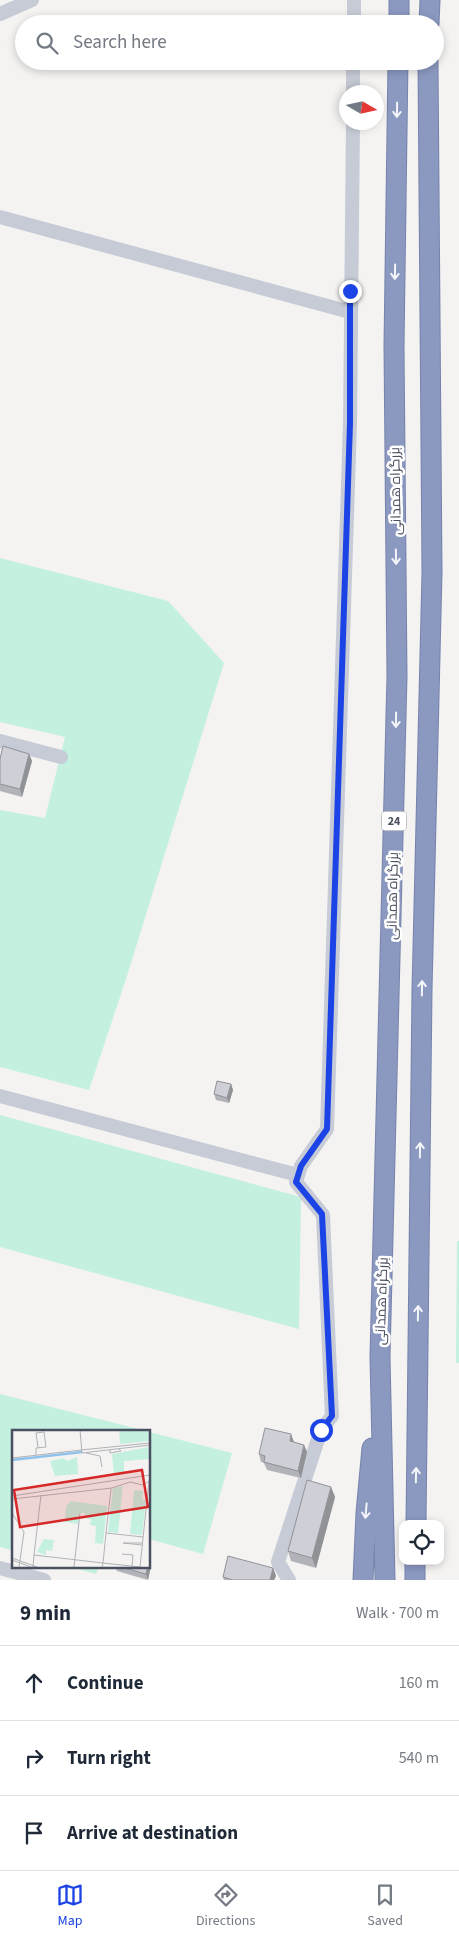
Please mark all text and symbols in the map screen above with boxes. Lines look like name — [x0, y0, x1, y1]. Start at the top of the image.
search box — [15, 15, 444, 70]
icon: search — [33, 29, 61, 57]
text: Search here — [73, 29, 167, 56]
north arrow — [339, 85, 384, 130]
one-way arrow — [392, 102, 402, 118]
one-way arrow — [390, 264, 400, 280]
route end — [339, 280, 362, 303]
street label: بزرگراه همدانی — [385, 447, 407, 535]
one-way arrow — [391, 549, 401, 565]
one-way arrow — [391, 712, 401, 728]
road number: 24 — [382, 811, 406, 830]
street label: بزرگراه همدانی — [382, 852, 404, 940]
one-way arrow — [417, 980, 427, 996]
one-way arrow — [415, 1142, 425, 1158]
street label: بزرگراه همدانی — [370, 1257, 394, 1345]
one-way arrow — [413, 1305, 423, 1321]
route start — [310, 1419, 333, 1442]
inset map — [12, 1430, 150, 1568]
one-way arrow — [411, 1467, 421, 1484]
one-way arrow — [361, 1502, 371, 1518]
map controls — [399, 1520, 444, 1565]
button: locate — [399, 1520, 444, 1565]
text: 9 min — [20, 1598, 71, 1628]
text: Walk · 700 m — [356, 1602, 439, 1624]
icon: ahead — [20, 1669, 48, 1697]
text: Continue — [67, 1670, 144, 1697]
text: 160 m — [399, 1672, 439, 1694]
icon: right — [20, 1744, 48, 1772]
text: Turn right — [67, 1745, 151, 1772]
text: 540 m — [399, 1747, 439, 1769]
icon: arrive — [20, 1819, 48, 1847]
text: Arrive at destination — [67, 1820, 238, 1847]
tab: Map — [56, 1881, 84, 1931]
tab: Directions — [196, 1881, 255, 1931]
tab: Saved — [367, 1881, 403, 1931]

